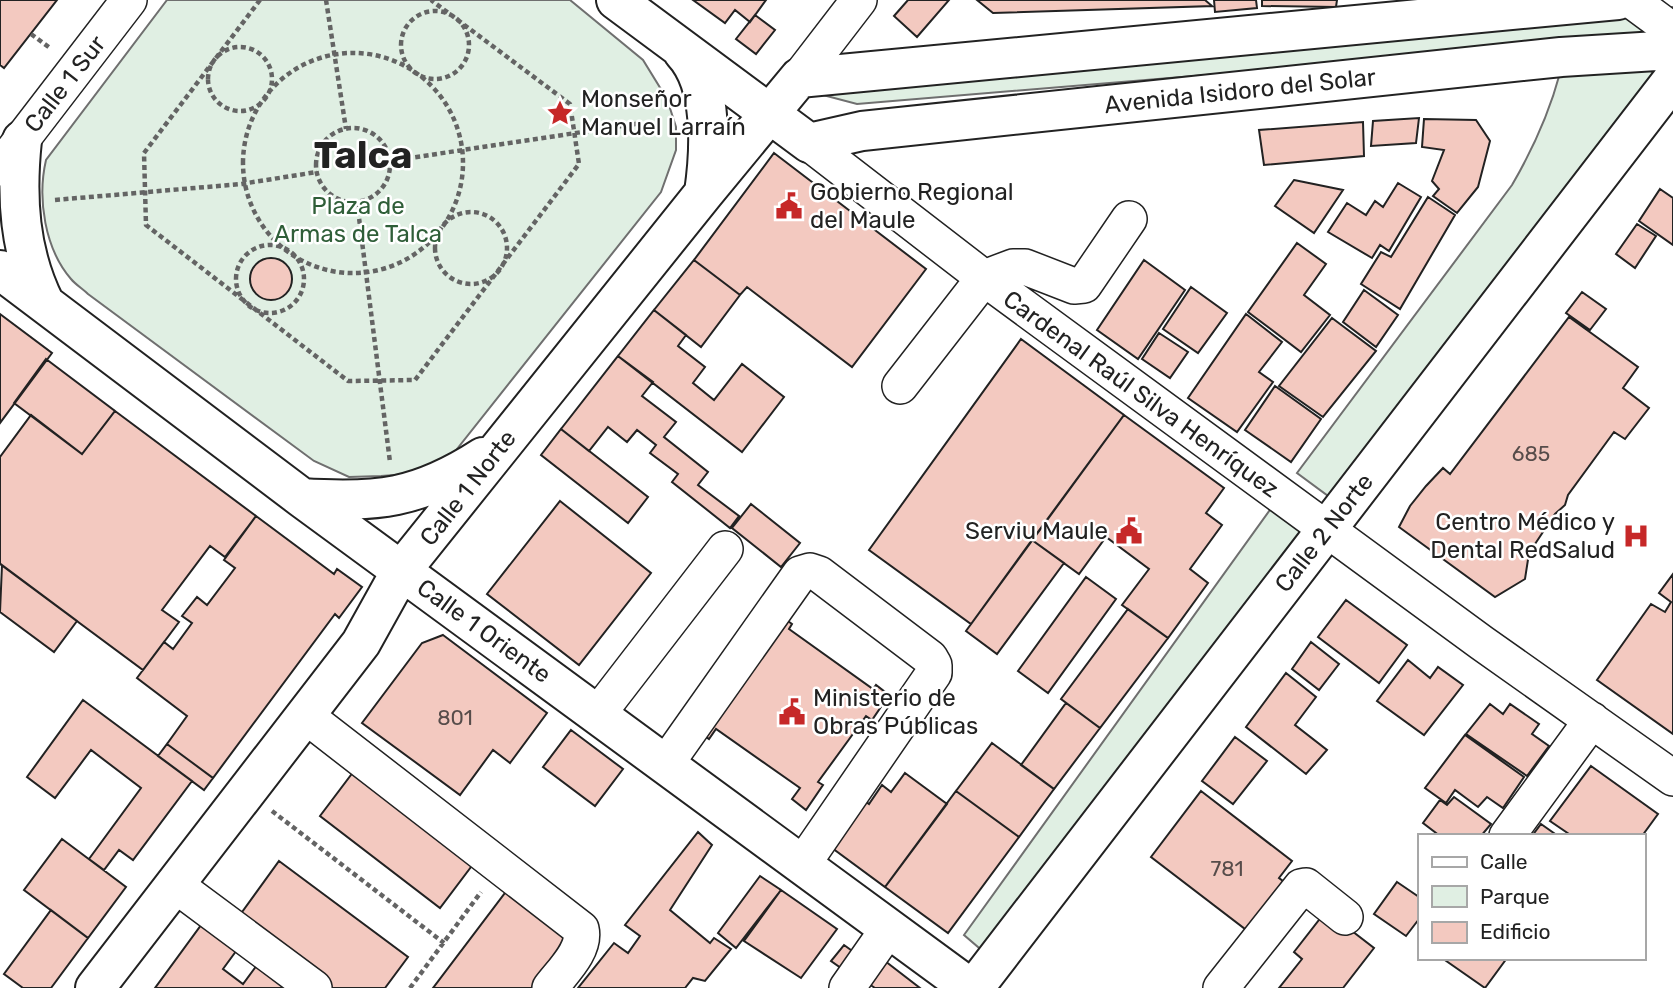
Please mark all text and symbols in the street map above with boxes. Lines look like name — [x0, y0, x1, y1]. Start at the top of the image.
street label: Calle 1 Sur — [19, 30, 111, 138]
street label: Avenida Isidoro del Solar — [1103, 63, 1377, 119]
place label: Monseñor Manuel Larraín — [581, 85, 746, 141]
place icon: Monseñor Manuel Larraín — [545, 98, 575, 128]
district label: Talca — [314, 132, 412, 178]
place label: Gobierno Regional del Maule — [810, 178, 1014, 234]
public building icon: Gobierno Regional del Maule — [774, 191, 804, 221]
park label: Plaza de Armas de Talca — [274, 192, 442, 248]
street label: Cardenal Raúl Silva Henríquez — [998, 285, 1284, 503]
street label: Calle 1 Norte — [414, 425, 522, 551]
house number: 685 — [1512, 441, 1550, 466]
street label: Calle 2 Norte — [1269, 468, 1379, 598]
place label: Centro Médico y Dental RedSalud — [1430, 508, 1615, 564]
public building icon: Serviu Maule — [1114, 516, 1144, 546]
place label: Serviu Maule — [965, 517, 1108, 545]
hospital icon: Centro Médico y Dental RedSalud — [1621, 521, 1651, 551]
street label: Calle 1 Oriente — [412, 573, 556, 689]
place label: Ministerio de Obras Públicas — [813, 684, 978, 740]
public building icon: Ministerio de Obras Públicas — [777, 697, 807, 727]
house number: 801 — [437, 705, 473, 730]
legend — [1418, 834, 1645, 960]
text: Calle — [1480, 849, 1528, 874]
house number: 781 — [1210, 856, 1244, 881]
text: Parque — [1480, 884, 1550, 909]
text: Edificio — [1480, 919, 1550, 944]

